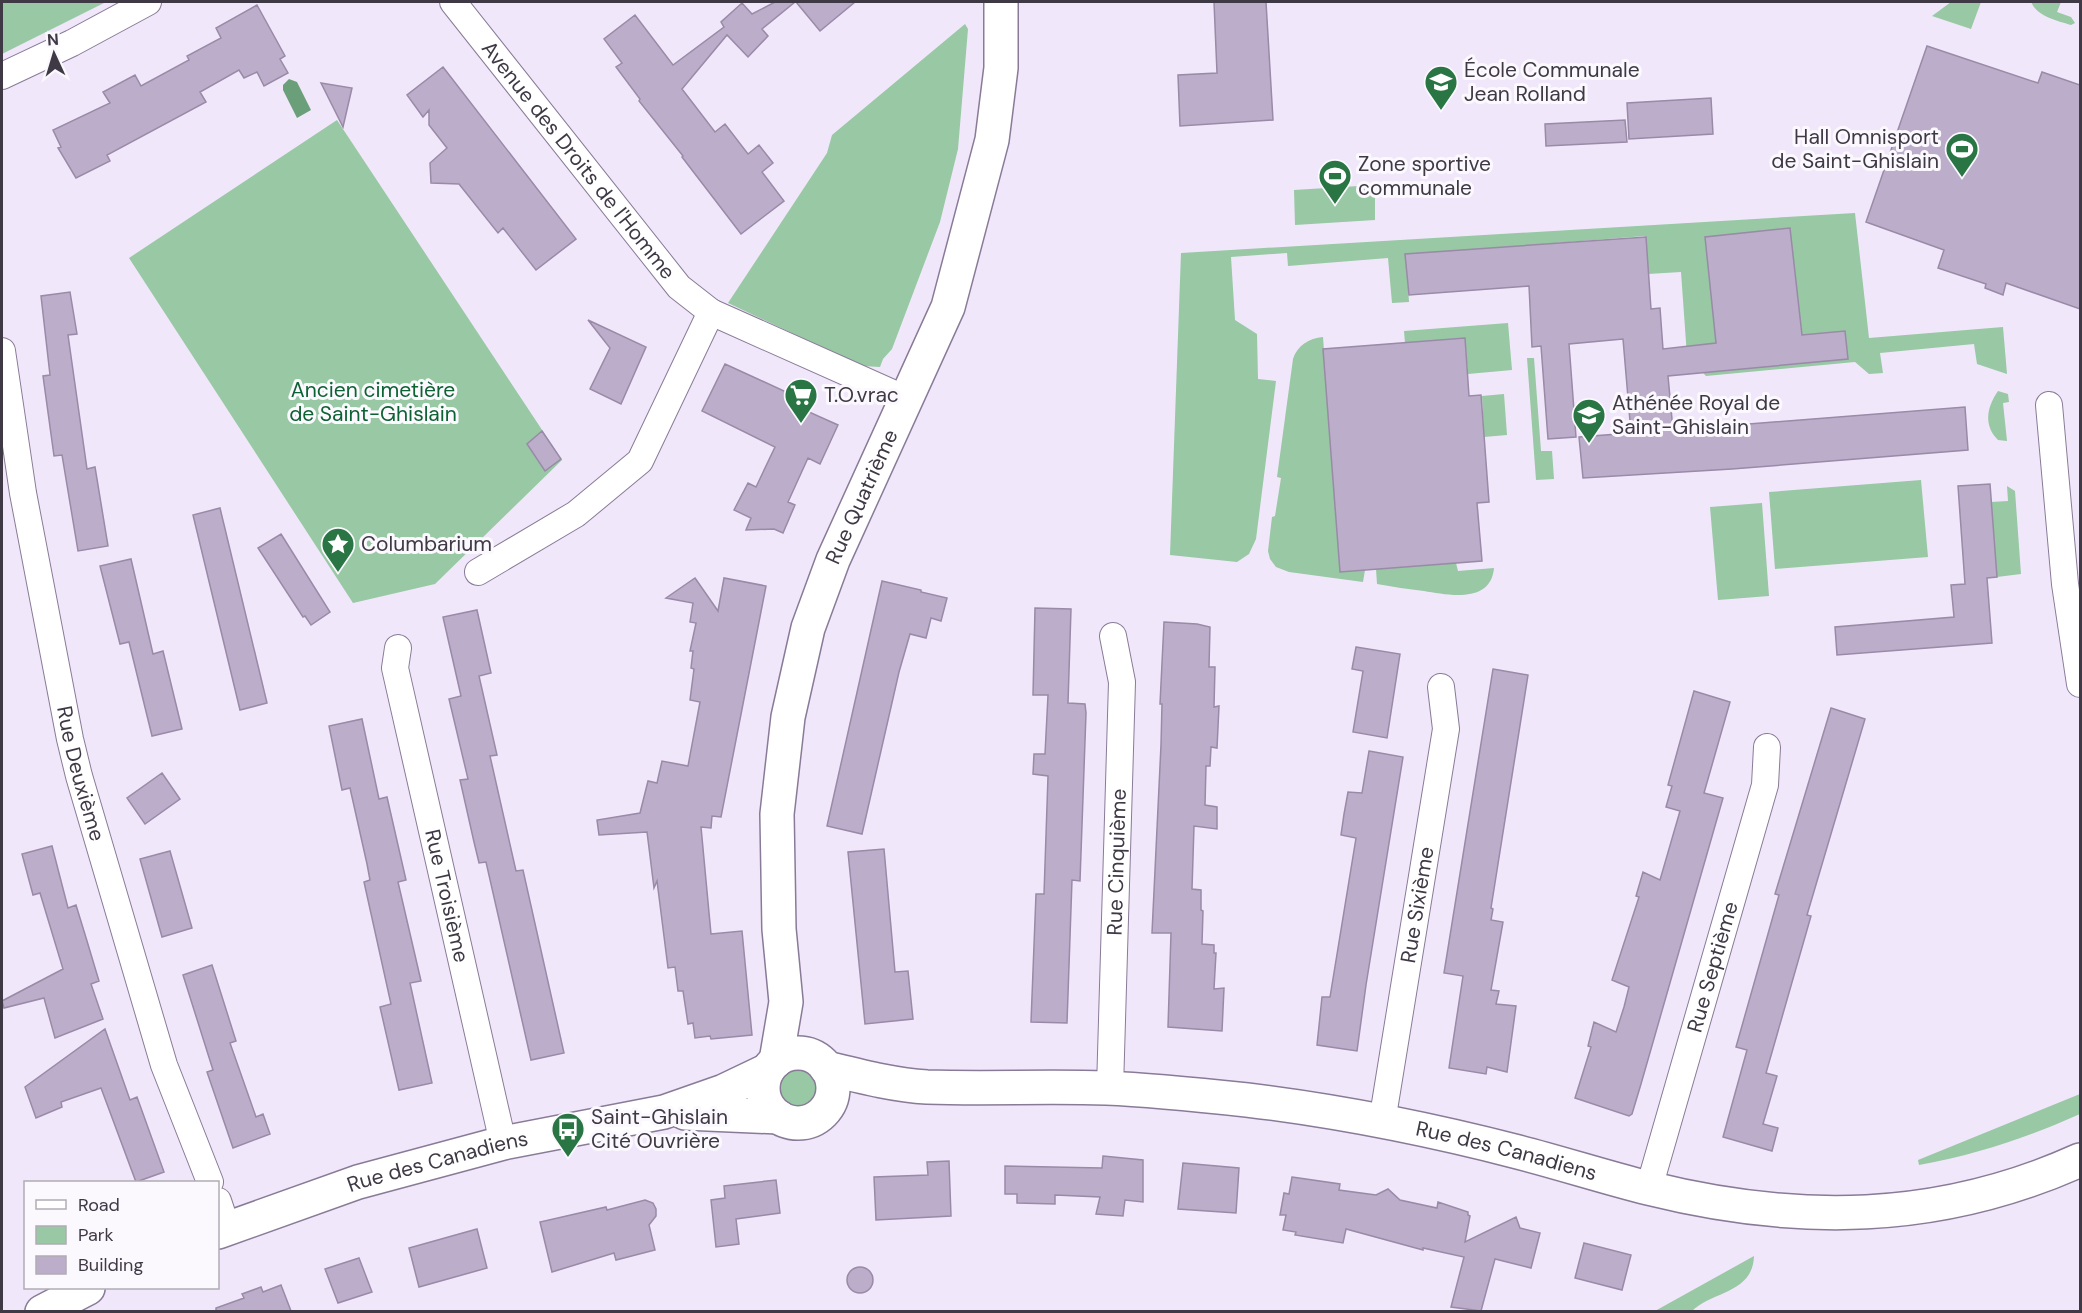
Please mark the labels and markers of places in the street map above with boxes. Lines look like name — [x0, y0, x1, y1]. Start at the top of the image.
place label: École Communale Jean Rolland — [1464, 56, 1640, 108]
school or university icon: École Communale Jean Rolland — [1423, 64, 1459, 111]
place label: Hall Omnisport de Saint-Ghislain — [1771, 123, 1939, 175]
sports icon: Hall Omnisport de Saint-Ghislain — [1944, 131, 1980, 178]
place label: Zone sportive communale — [1358, 150, 1491, 202]
sports icon: Zone sportive communale — [1317, 158, 1353, 205]
supermarket icon: T.O.vrac — [783, 377, 819, 424]
place label: T.O.vrac — [824, 381, 899, 409]
place label: Athénée Royal de Saint-Ghislain — [1612, 389, 1780, 441]
school or university icon: Athénée Royal de Saint-Ghislain — [1571, 397, 1607, 444]
place icon: Columbarium — [320, 526, 356, 573]
place label: Columbarium — [361, 530, 492, 558]
place label: Saint-Ghislain Cité Ouvrière — [591, 1103, 728, 1155]
bus stop icon: Saint-Ghislain Cité Ouvrière — [550, 1111, 586, 1158]

